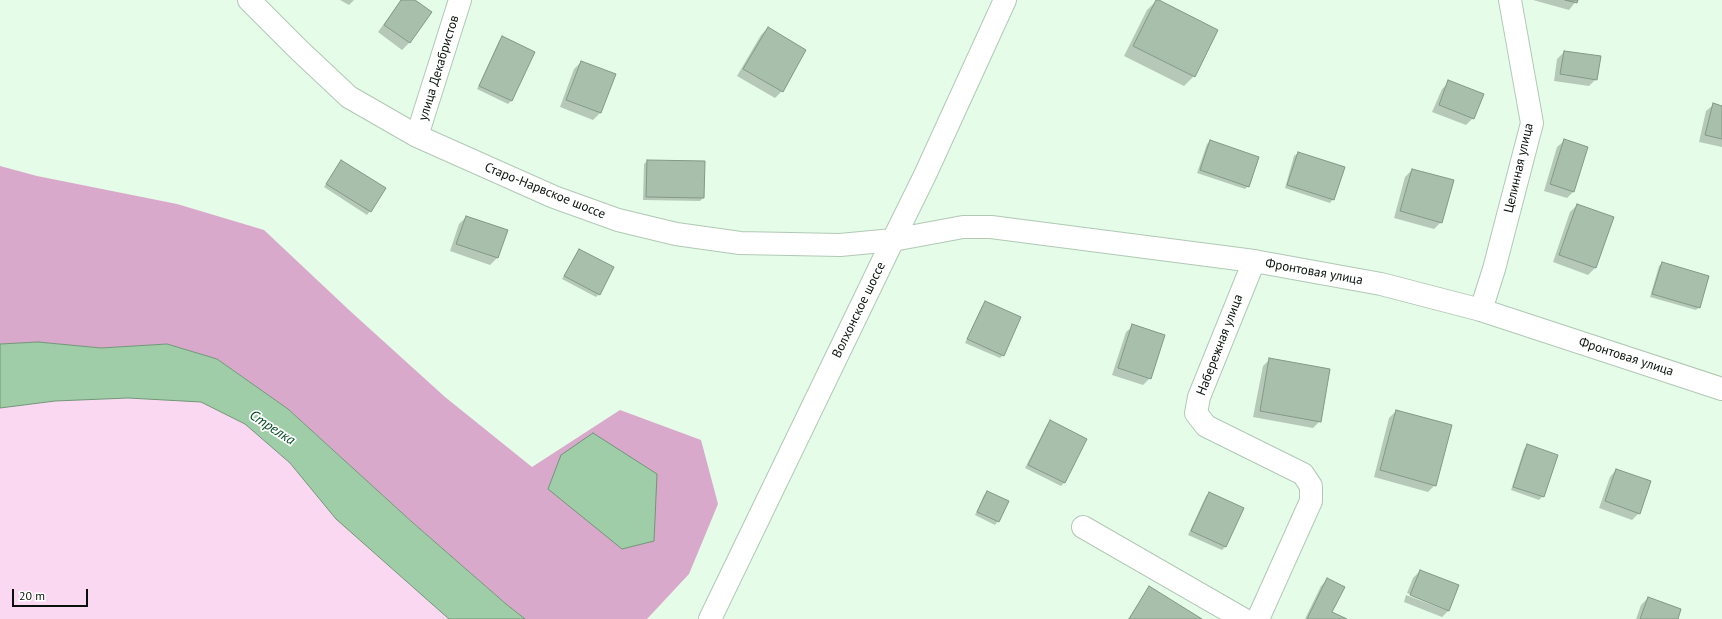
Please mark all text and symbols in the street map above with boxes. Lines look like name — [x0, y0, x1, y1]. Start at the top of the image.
street label: улица Декабристов — [416, 13, 462, 123]
street label: Целинная улица — [1501, 122, 1537, 214]
street label: Старо-Нарвское шоссе — [482, 160, 608, 222]
street label: Фронтовая улица — [1264, 256, 1364, 288]
street label: Волхонское шоссе — [829, 260, 889, 360]
street label: Набережная улица — [1194, 292, 1246, 398]
street label: Фронтовая улица — [1577, 334, 1675, 380]
water label: Стрелка — [246, 407, 298, 449]
scale bar — [14, 581, 90, 607]
text: 20 m — [19, 588, 45, 603]

